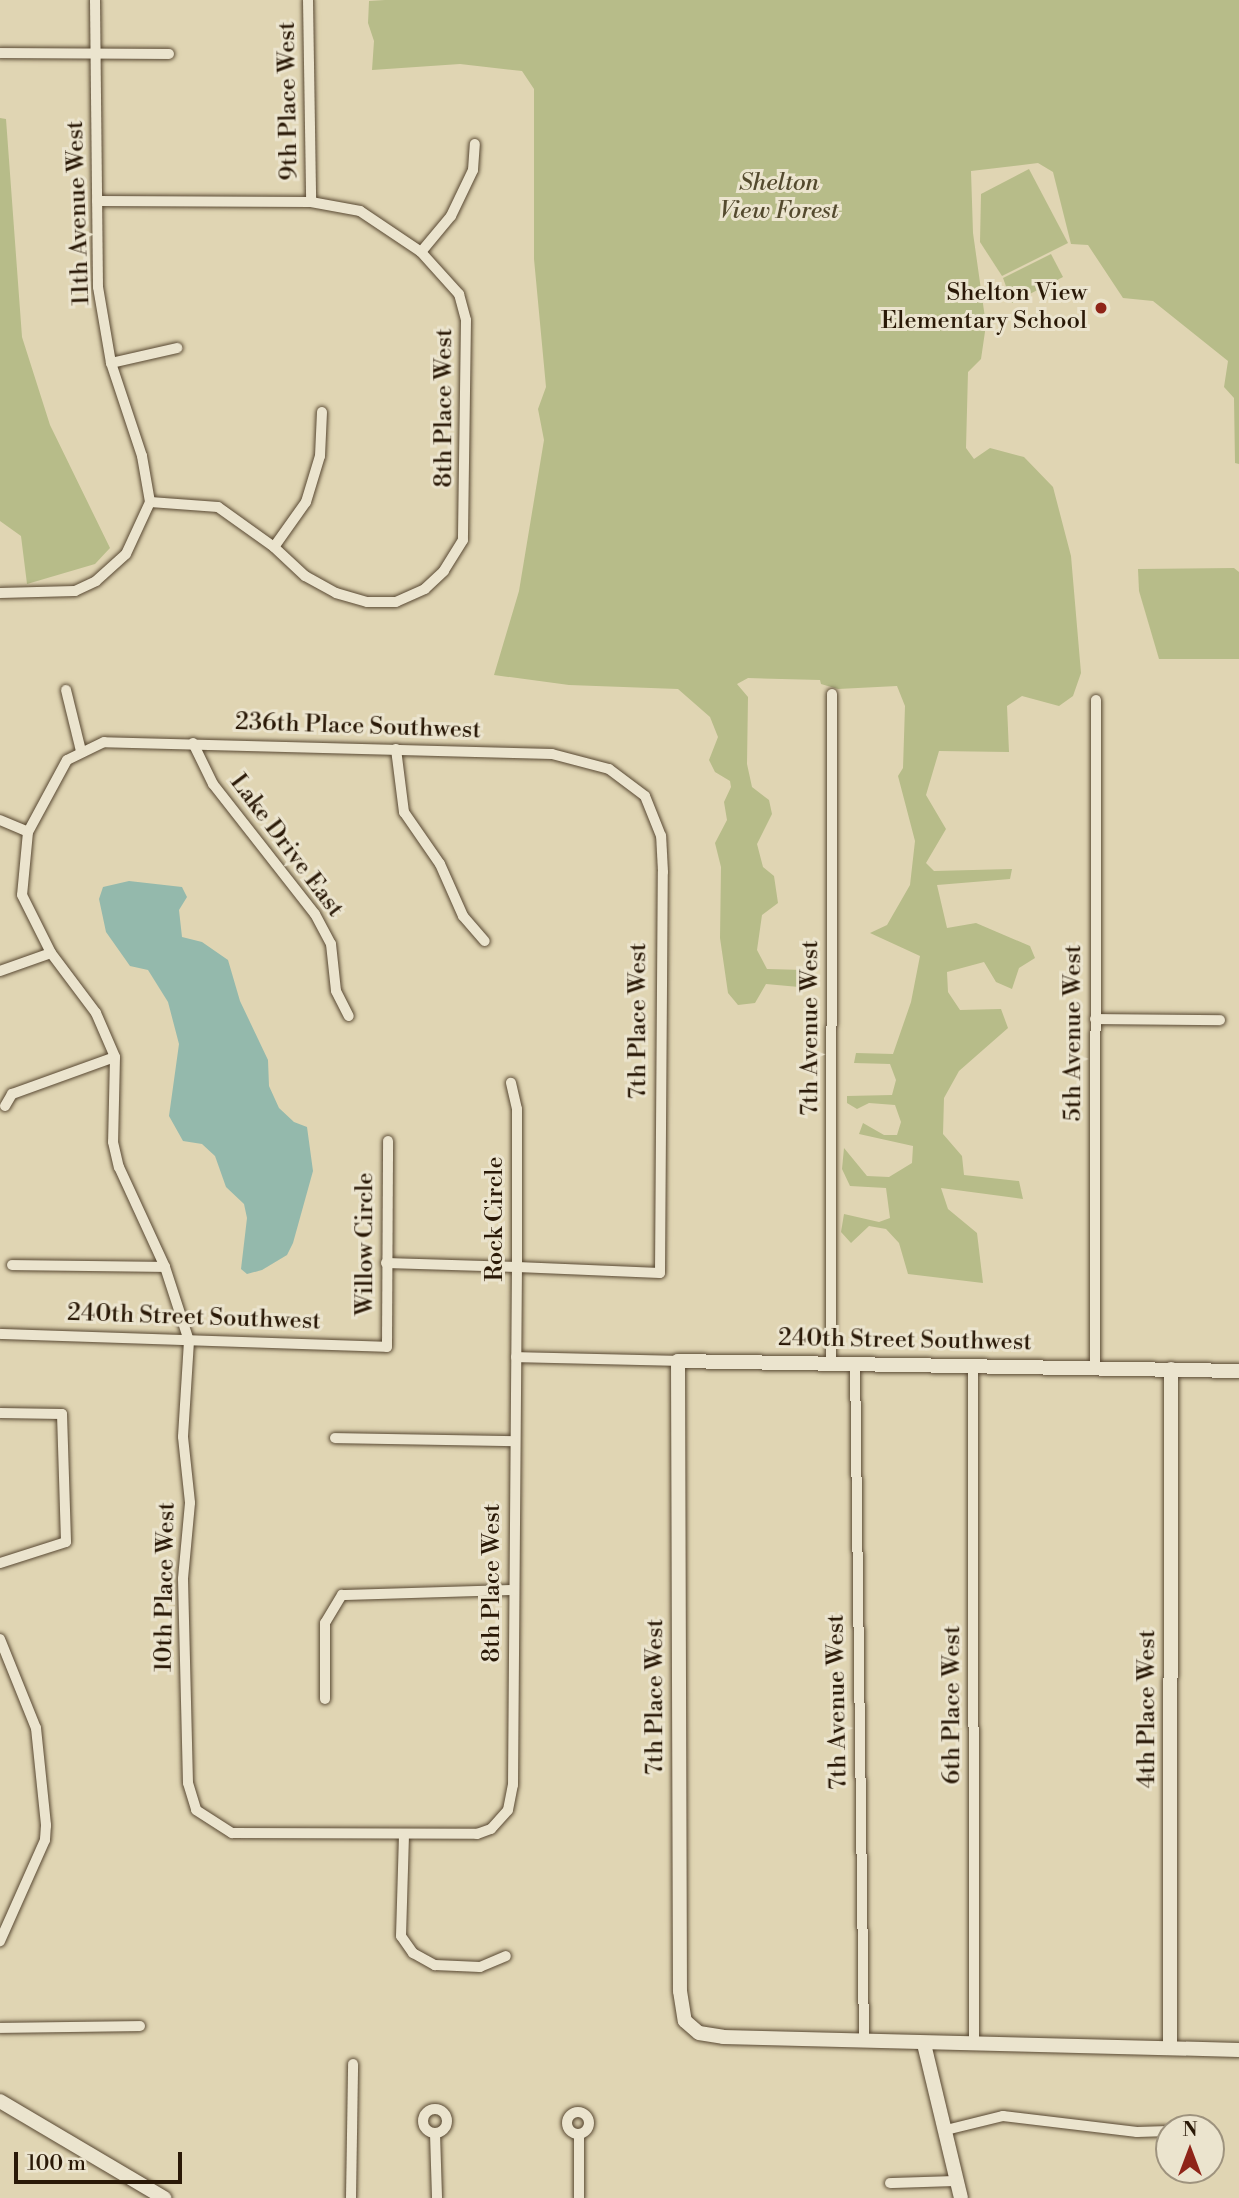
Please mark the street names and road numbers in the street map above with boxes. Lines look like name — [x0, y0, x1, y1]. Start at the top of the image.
street label: 9th Place West — [273, 21, 305, 181]
street label: 11th Avenue West — [61, 120, 97, 306]
street label: 8th Place West — [431, 328, 459, 488]
street label: 236th Place Southwest — [235, 708, 481, 746]
street label: Lake Drive East — [223, 769, 349, 923]
street label: 7th Avenue West — [797, 940, 825, 1116]
street label: 7th Place West — [625, 943, 653, 1099]
street label: 5th Avenue West — [1060, 945, 1088, 1121]
street label: Rock Circle — [482, 1156, 510, 1282]
street label: Willow Circle — [352, 1172, 380, 1316]
street label: 240th Street Southwest — [67, 1299, 321, 1337]
street label: 240th Street Southwest — [778, 1324, 1032, 1358]
street label: 10th Place West — [150, 1502, 182, 1672]
street label: 8th Place West — [479, 1503, 507, 1663]
street label: 7th Avenue West — [822, 1614, 854, 1790]
street label: 7th Place West — [642, 1619, 670, 1775]
street label: 6th Place West — [939, 1626, 967, 1784]
street label: 4th Place West — [1134, 1630, 1162, 1788]

